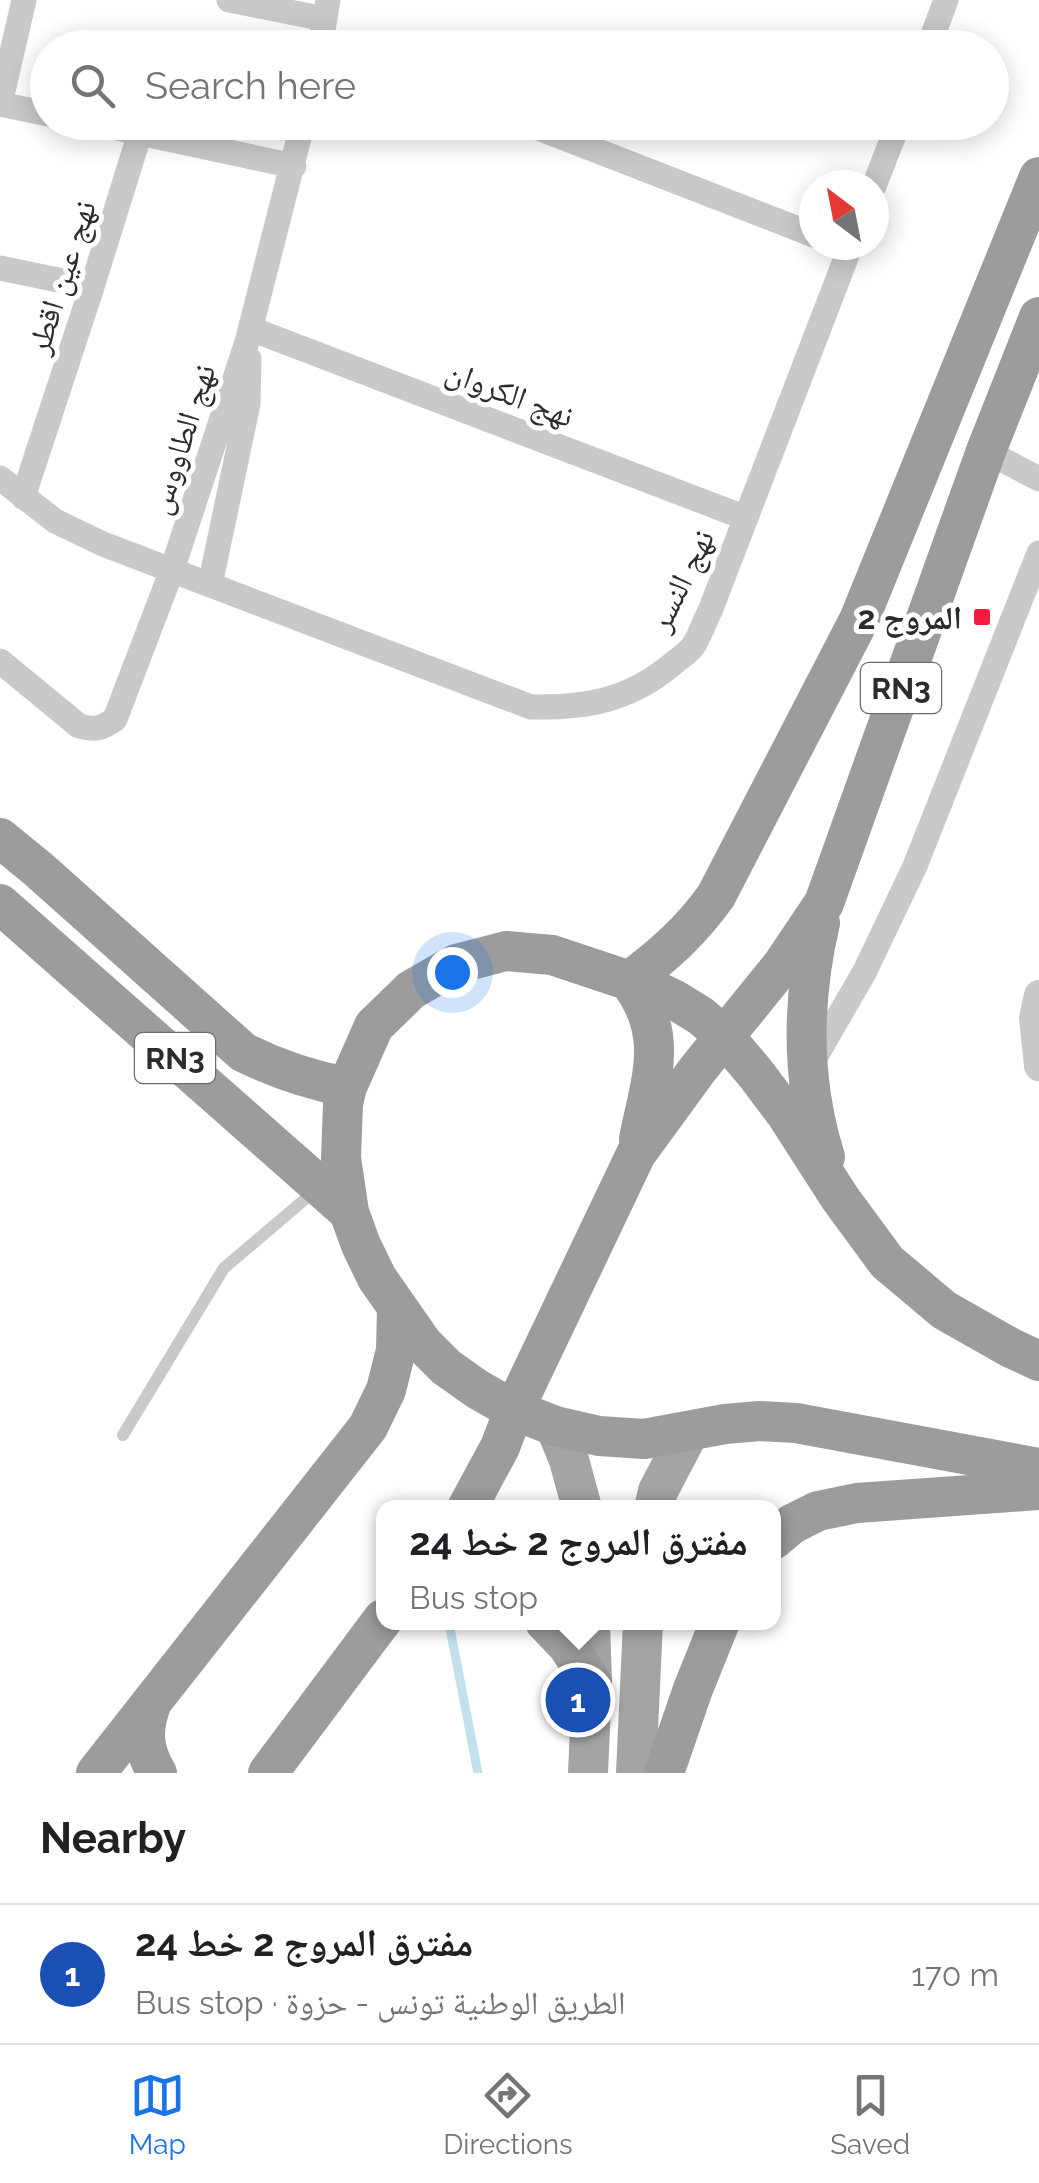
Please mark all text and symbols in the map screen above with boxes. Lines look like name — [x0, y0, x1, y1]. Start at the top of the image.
search box — [30, 30, 1009, 140]
icon: search — [65, 58, 120, 113]
text: Search here — [145, 63, 356, 108]
north arrow — [799, 170, 889, 260]
street label: نهج عين اقطر — [19, 196, 105, 360]
street label: نهج الكروان — [440, 352, 579, 436]
street label: نهج الطاووس — [139, 359, 225, 519]
street label: نهج النسر — [640, 523, 723, 639]
place label: المروج 2 — [858, 599, 962, 638]
marker: المروج 2 — [971, 606, 993, 628]
road number: RN3 — [861, 663, 941, 713]
your location — [427, 947, 478, 998]
road number: RN3 — [135, 1033, 215, 1083]
popup — [376, 1500, 781, 1630]
text: مفترق المروج 2 خط 24 — [409, 1519, 748, 1564]
text: Bus stop — [409, 1579, 538, 1616]
pin: 1 — [546, 1662, 610, 1738]
text: Nearby — [40, 1814, 186, 1863]
text: مفترق المروج 2 خط 24 — [135, 1920, 473, 1965]
text: 1 — [65, 1956, 80, 1993]
text: 170 m — [911, 1956, 999, 1993]
text: Bus stop · الطريق الوطنية تونس - حزوة — [135, 1984, 626, 2021]
tab: Map — [129, 2068, 186, 2161]
tab: Directions — [443, 2068, 573, 2161]
tab: Saved — [830, 2068, 910, 2161]

